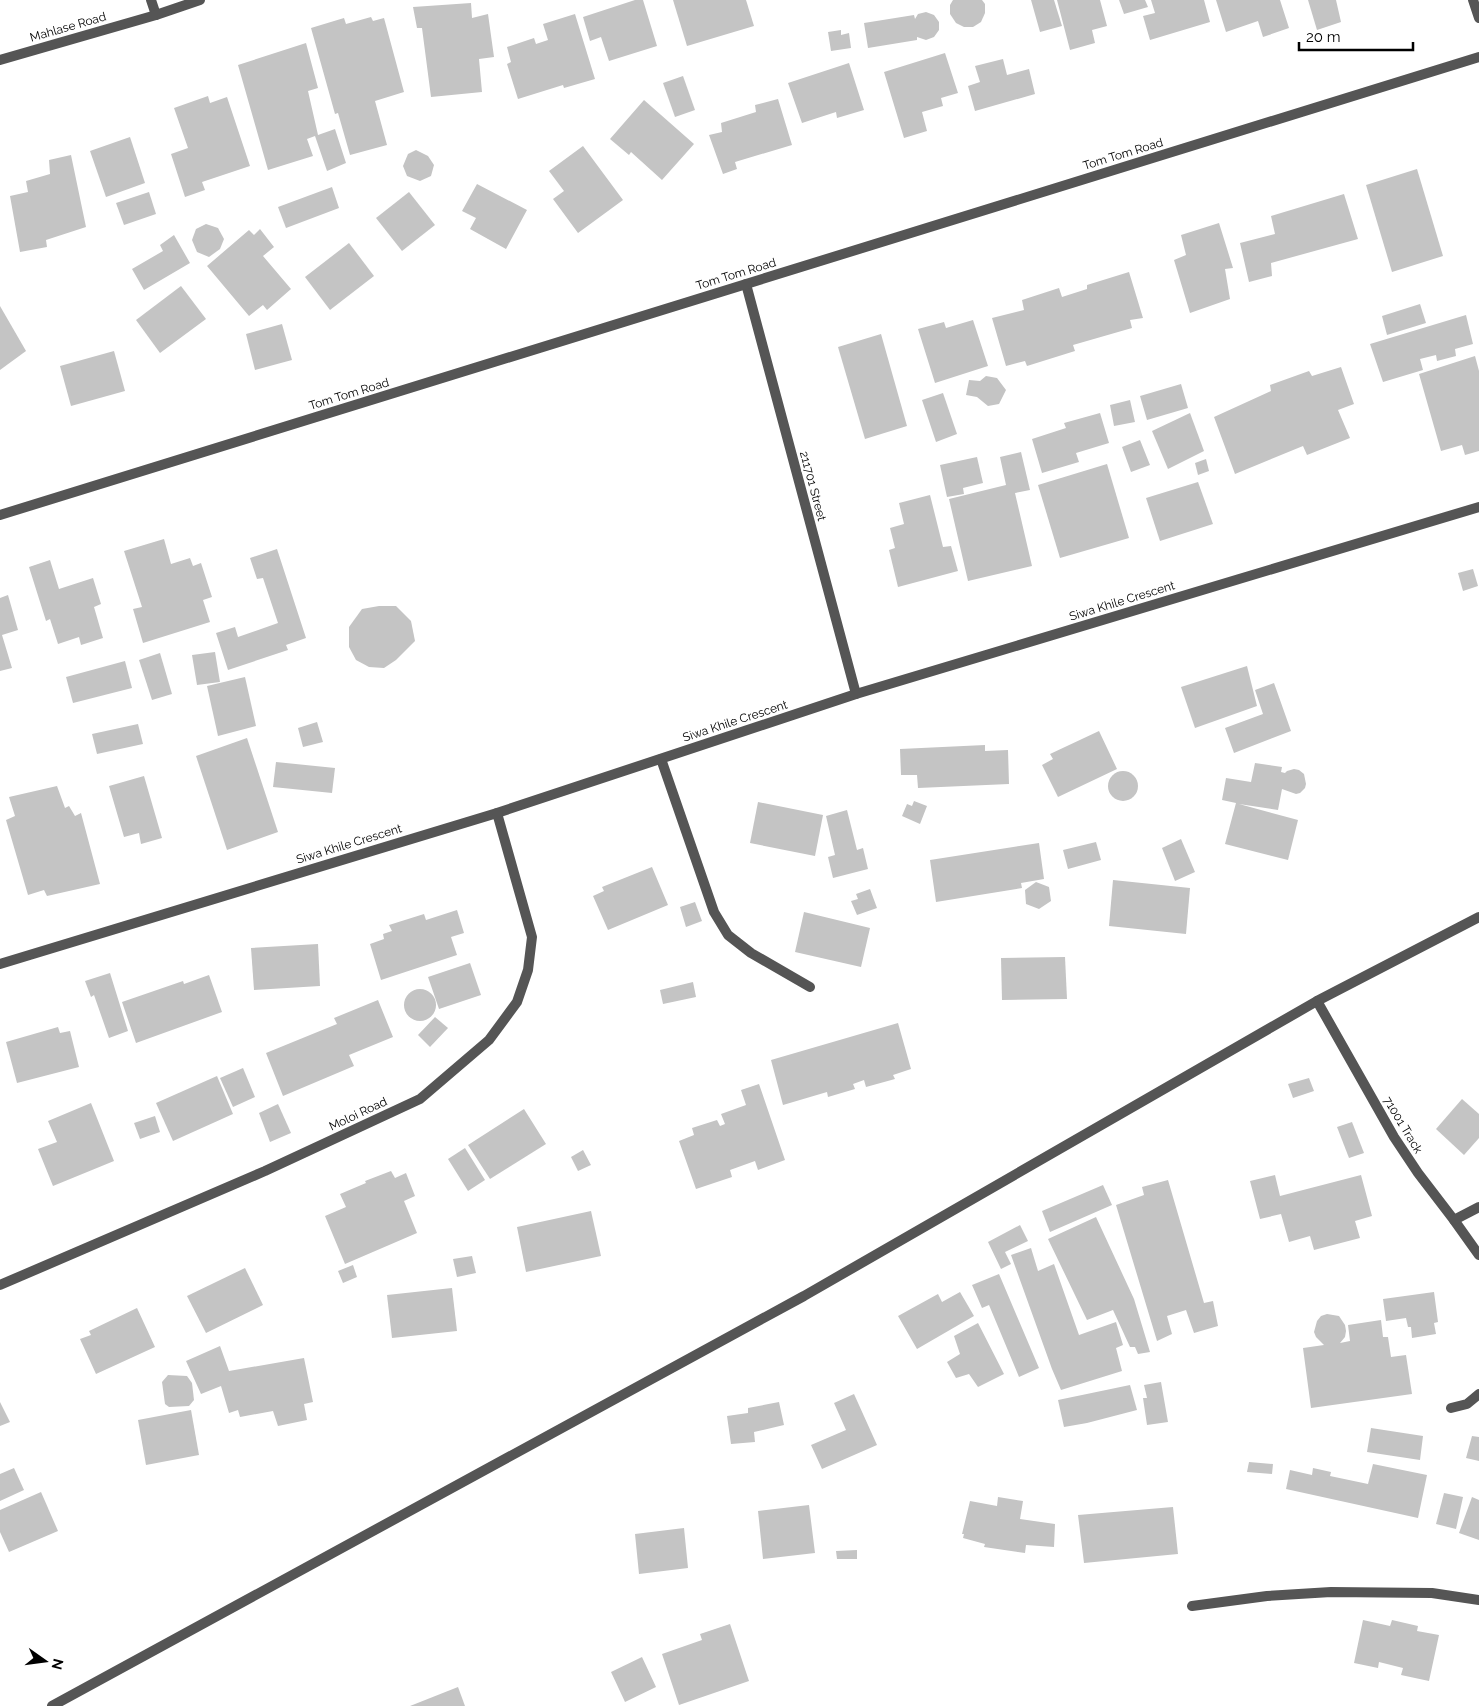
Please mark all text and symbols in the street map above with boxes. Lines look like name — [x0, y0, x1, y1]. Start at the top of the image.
street label: Mahlase Road — [28, 9, 108, 45]
scale bar — [1299, 20, 1413, 52]
text: 20 m — [1306, 28, 1341, 46]
street label: Tom Tom Road — [1081, 135, 1165, 173]
street label: Tom Tom Road — [694, 255, 778, 293]
street label: Tom Tom Road — [307, 375, 391, 413]
street label: 211701 Street — [797, 450, 829, 522]
street label: Siwa Khile Crescent — [1068, 578, 1176, 624]
street label: Siwa Khile Crescent — [681, 697, 789, 745]
street label: Siwa Khile Crescent — [295, 821, 403, 867]
street label: Moloi Road — [327, 1094, 389, 1134]
street label: 71001 Track — [1381, 1094, 1426, 1157]
north arrow — [20, 1636, 70, 1686]
text: N — [49, 1657, 67, 1671]

